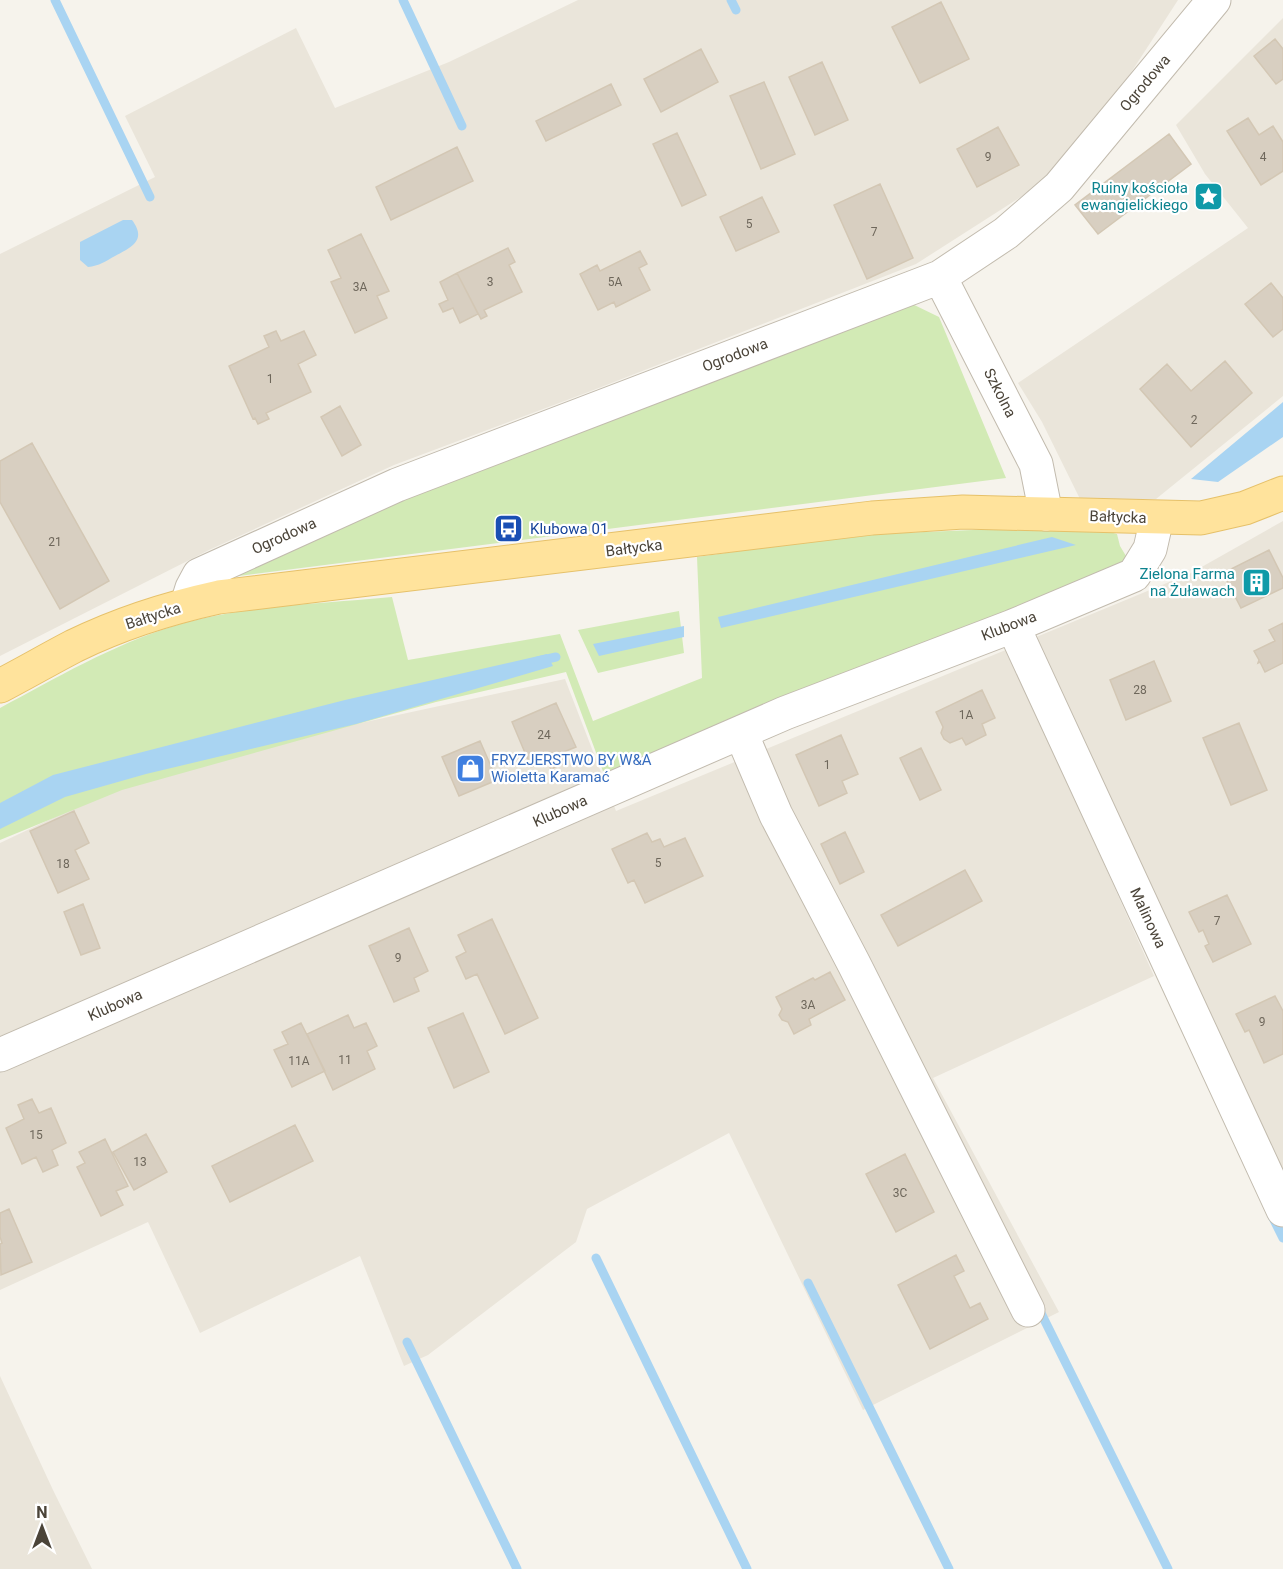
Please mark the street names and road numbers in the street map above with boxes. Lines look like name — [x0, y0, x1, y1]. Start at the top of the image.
street label: Ogrodowa — [1116, 51, 1174, 115]
street label: Ogrodowa — [700, 334, 770, 376]
street label: Szkolna — [980, 365, 1020, 421]
street label: Bałtycka — [1089, 507, 1147, 527]
street label: Ogrodowa — [249, 514, 319, 558]
street label: Bałtycka — [605, 536, 663, 560]
street label: Bałtycka — [123, 599, 183, 633]
street label: Klubowa — [979, 607, 1039, 645]
street label: Klubowa — [530, 791, 590, 831]
street label: Malinowa — [1126, 885, 1170, 951]
street label: Klubowa — [85, 985, 145, 1025]

